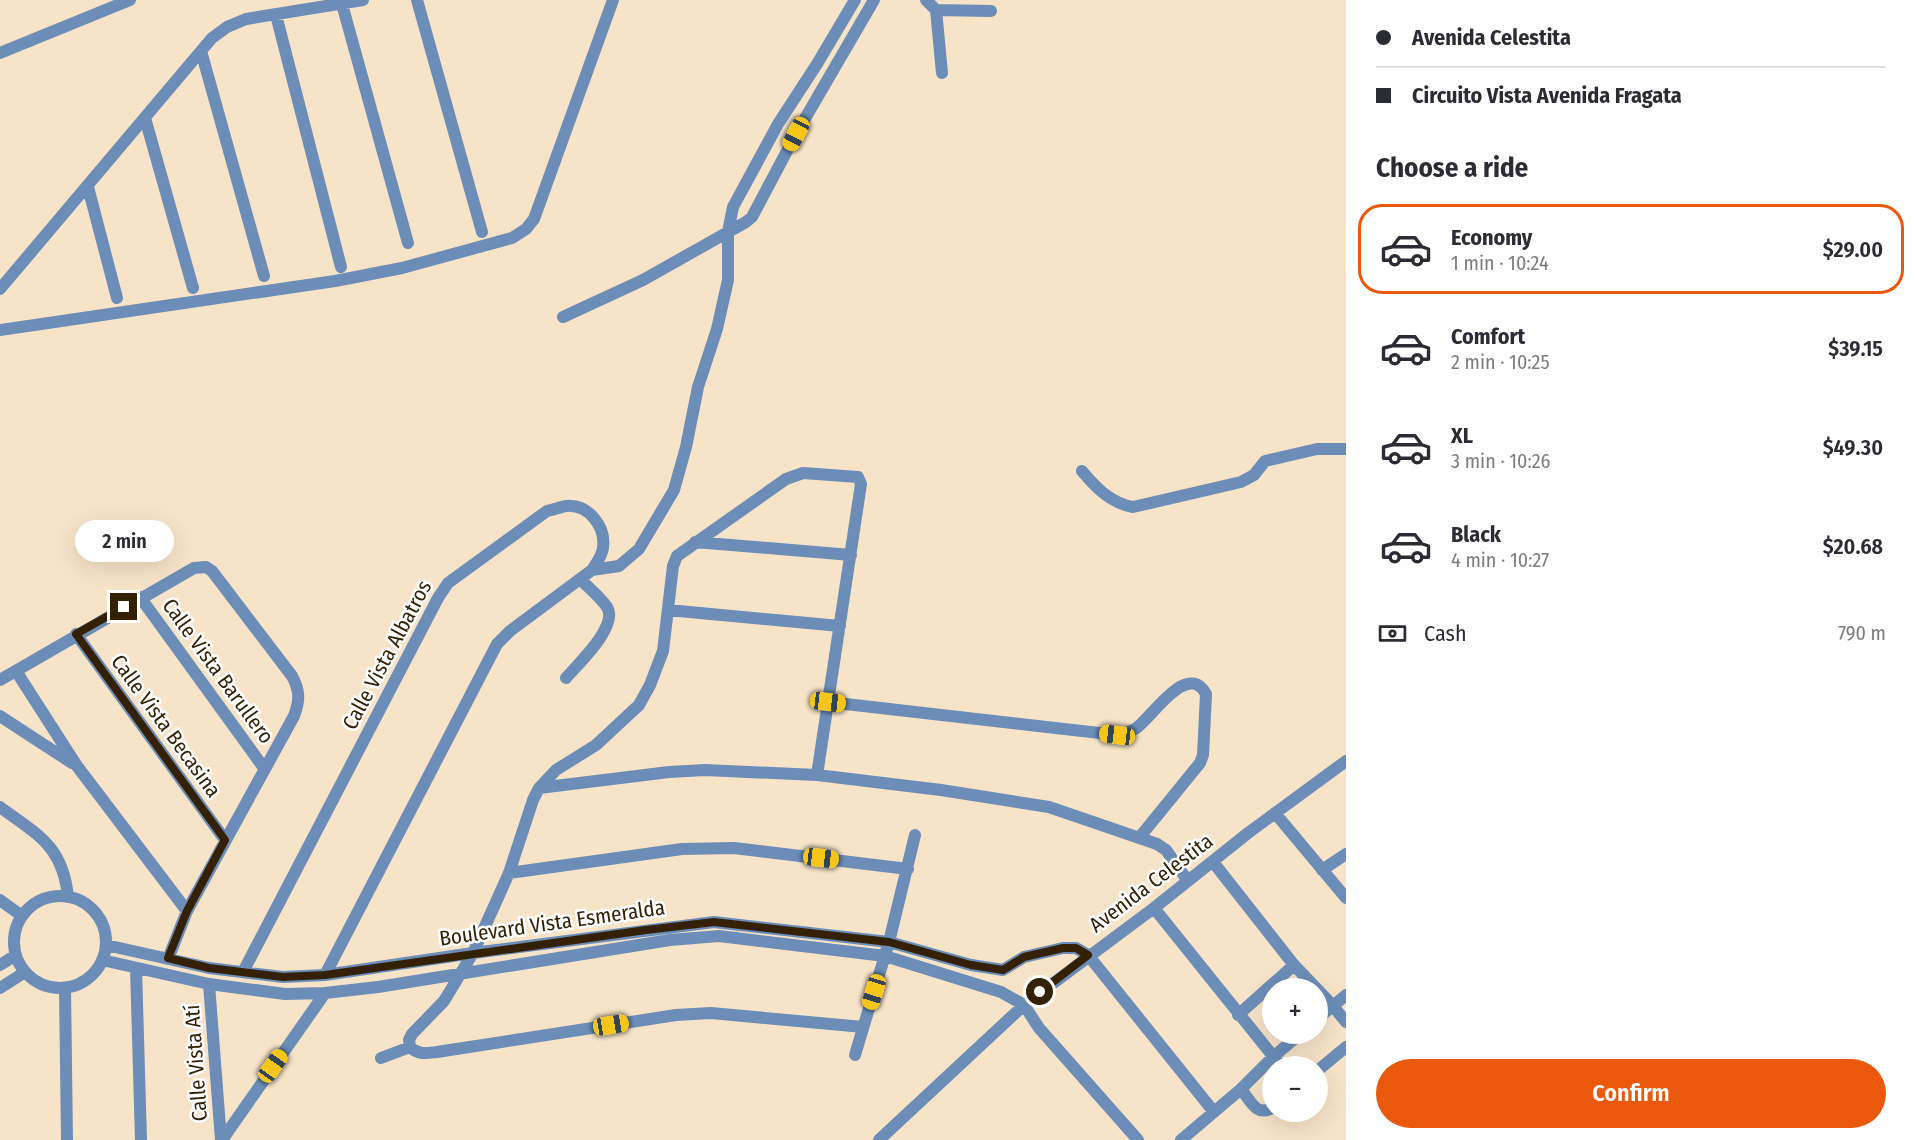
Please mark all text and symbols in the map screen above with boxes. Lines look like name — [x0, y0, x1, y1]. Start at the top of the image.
text: Avenida Celestita — [1412, 24, 1571, 51]
text: Circuito Vista Avenida Fragata — [1412, 82, 1682, 109]
car — [780, 114, 812, 154]
text: Choose a ride — [1376, 152, 1528, 184]
icon: car — [1379, 222, 1433, 276]
text: Economy — [1451, 224, 1532, 251]
text: $29.00 — [1823, 236, 1883, 263]
text: 1 min · 10:24 — [1451, 251, 1549, 275]
icon: car — [1379, 321, 1433, 375]
text: Comfort — [1451, 323, 1525, 350]
text: $39.15 — [1828, 335, 1883, 362]
text: 2 min · 10:25 — [1451, 350, 1550, 374]
icon: car — [1379, 420, 1433, 474]
text: XL — [1451, 422, 1473, 449]
text: $49.30 — [1823, 434, 1883, 461]
text: 3 min · 10:26 — [1451, 449, 1551, 473]
icon: car — [1379, 519, 1433, 573]
callout: 2 min — [74, 520, 174, 562]
text: Black — [1451, 521, 1501, 548]
text: 2 min — [102, 529, 147, 553]
text: $20.68 — [1823, 533, 1883, 560]
text: 4 min · 10:27 — [1451, 548, 1549, 572]
street label: Calle Vista Albatros — [337, 576, 437, 734]
route end — [110, 593, 137, 620]
street label: Calle Vista Barullero — [157, 593, 279, 749]
icon: cash — [1376, 617, 1409, 650]
text: Cash — [1424, 620, 1467, 647]
text: 790 m — [1838, 621, 1886, 645]
street label: Calle Vista Becasina — [105, 650, 227, 802]
car — [809, 691, 847, 713]
car — [1098, 724, 1136, 746]
street label: Avenida Celestita — [1084, 828, 1218, 938]
car — [802, 847, 840, 869]
street label: Boulevard Vista Esmeralda — [438, 894, 666, 952]
car — [860, 972, 888, 1012]
route start — [1026, 978, 1053, 1005]
map controls — [1262, 978, 1328, 1122]
button: + — [1262, 978, 1328, 1044]
street label: Calle Vista Atí — [179, 1004, 213, 1122]
car — [592, 1013, 630, 1037]
car — [255, 1046, 291, 1086]
button: − — [1262, 1056, 1328, 1122]
button: Confirm — [1376, 1059, 1886, 1128]

